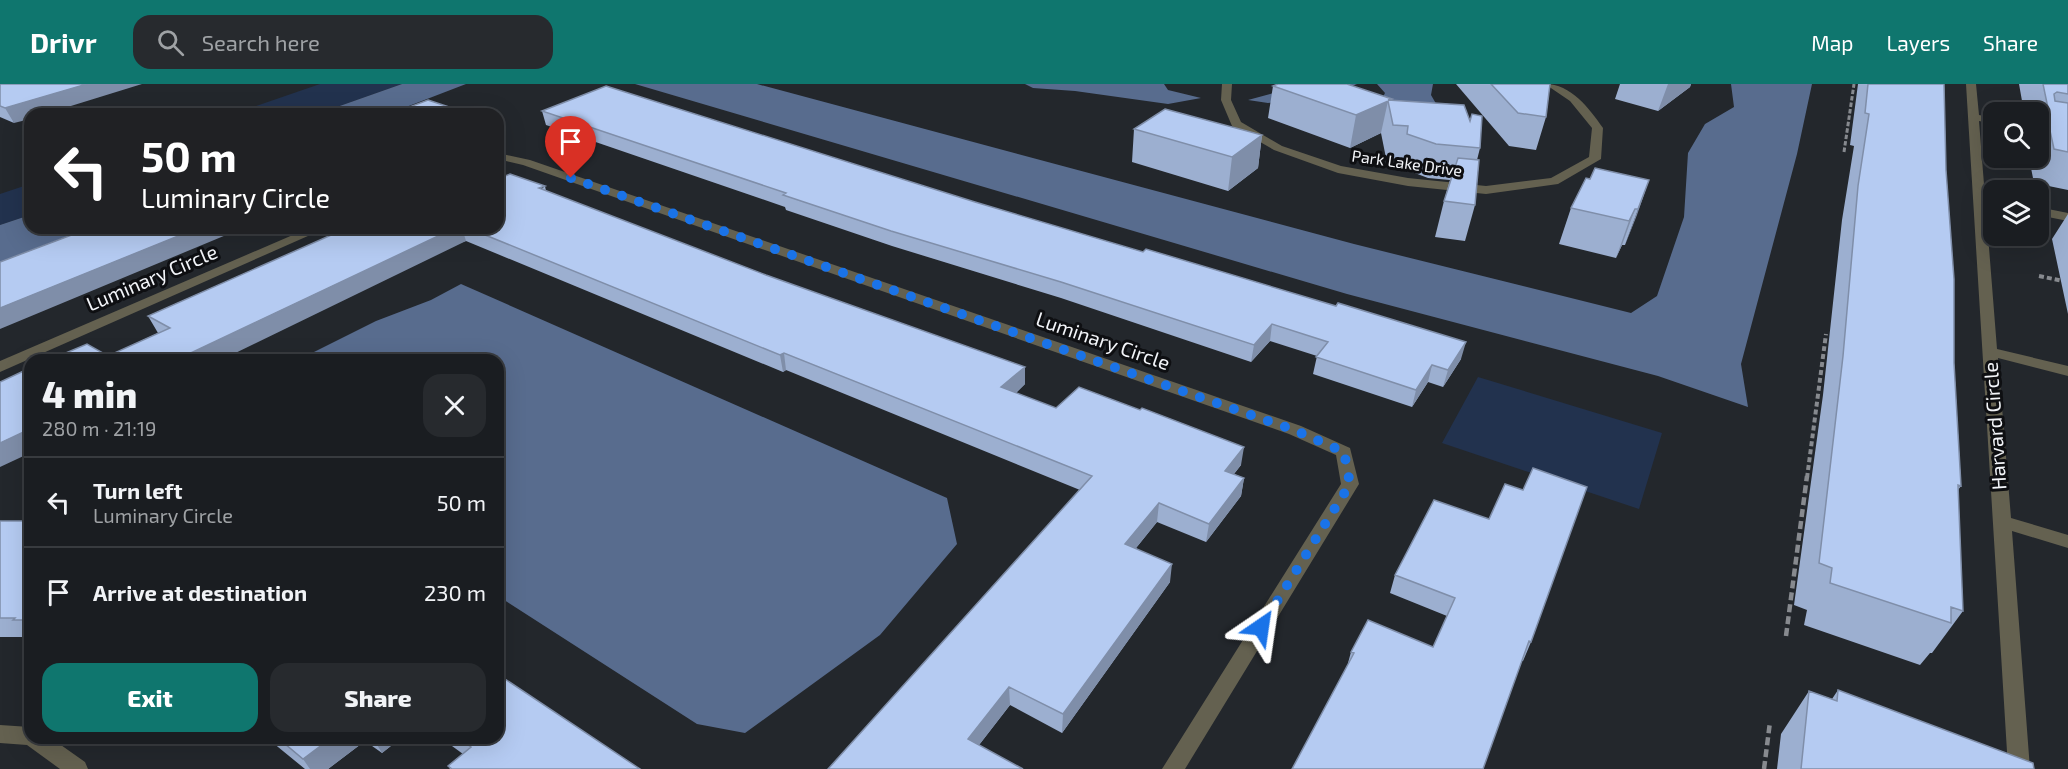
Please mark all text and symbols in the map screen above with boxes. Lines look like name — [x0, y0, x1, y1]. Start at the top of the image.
search box — [133, 15, 553, 69]
text: Drivr — [30, 25, 97, 59]
icon: search — [154, 26, 187, 59]
text: Search here — [202, 29, 320, 55]
text: Map — [1811, 30, 1853, 55]
text: Layers — [1886, 30, 1950, 55]
text: Share — [1983, 30, 2038, 55]
map controls — [1983, 102, 2049, 246]
button: search — [1983, 102, 2049, 168]
pin — [545, 116, 596, 178]
icon: arrive — [554, 125, 587, 158]
text: 50 m — [141, 130, 237, 180]
icon: left — [42, 132, 120, 210]
street label: Park Lake Drive — [1351, 145, 1463, 180]
button: layers — [1983, 180, 2049, 246]
text: Luminary Circle — [141, 181, 330, 213]
street label: Luminary Circle — [82, 239, 221, 315]
street label: Luminary Circle — [1033, 306, 1173, 374]
street label: Harvard Circle — [1978, 361, 2010, 491]
text: 4 min — [42, 372, 137, 415]
button: close — [423, 374, 486, 437]
text: 280 m · 21:19 — [42, 416, 156, 440]
text: Turn left — [93, 477, 182, 503]
icon: left — [42, 486, 75, 519]
text: 50 m — [437, 489, 486, 515]
text: Luminary Circle — [93, 503, 233, 527]
icon: arrive — [42, 576, 75, 609]
text: Arrive at destination — [93, 579, 307, 605]
text: 230 m — [424, 579, 486, 605]
position arrow — [1229, 595, 1293, 659]
button: Exit — [42, 663, 258, 732]
button: Share — [270, 663, 486, 732]

